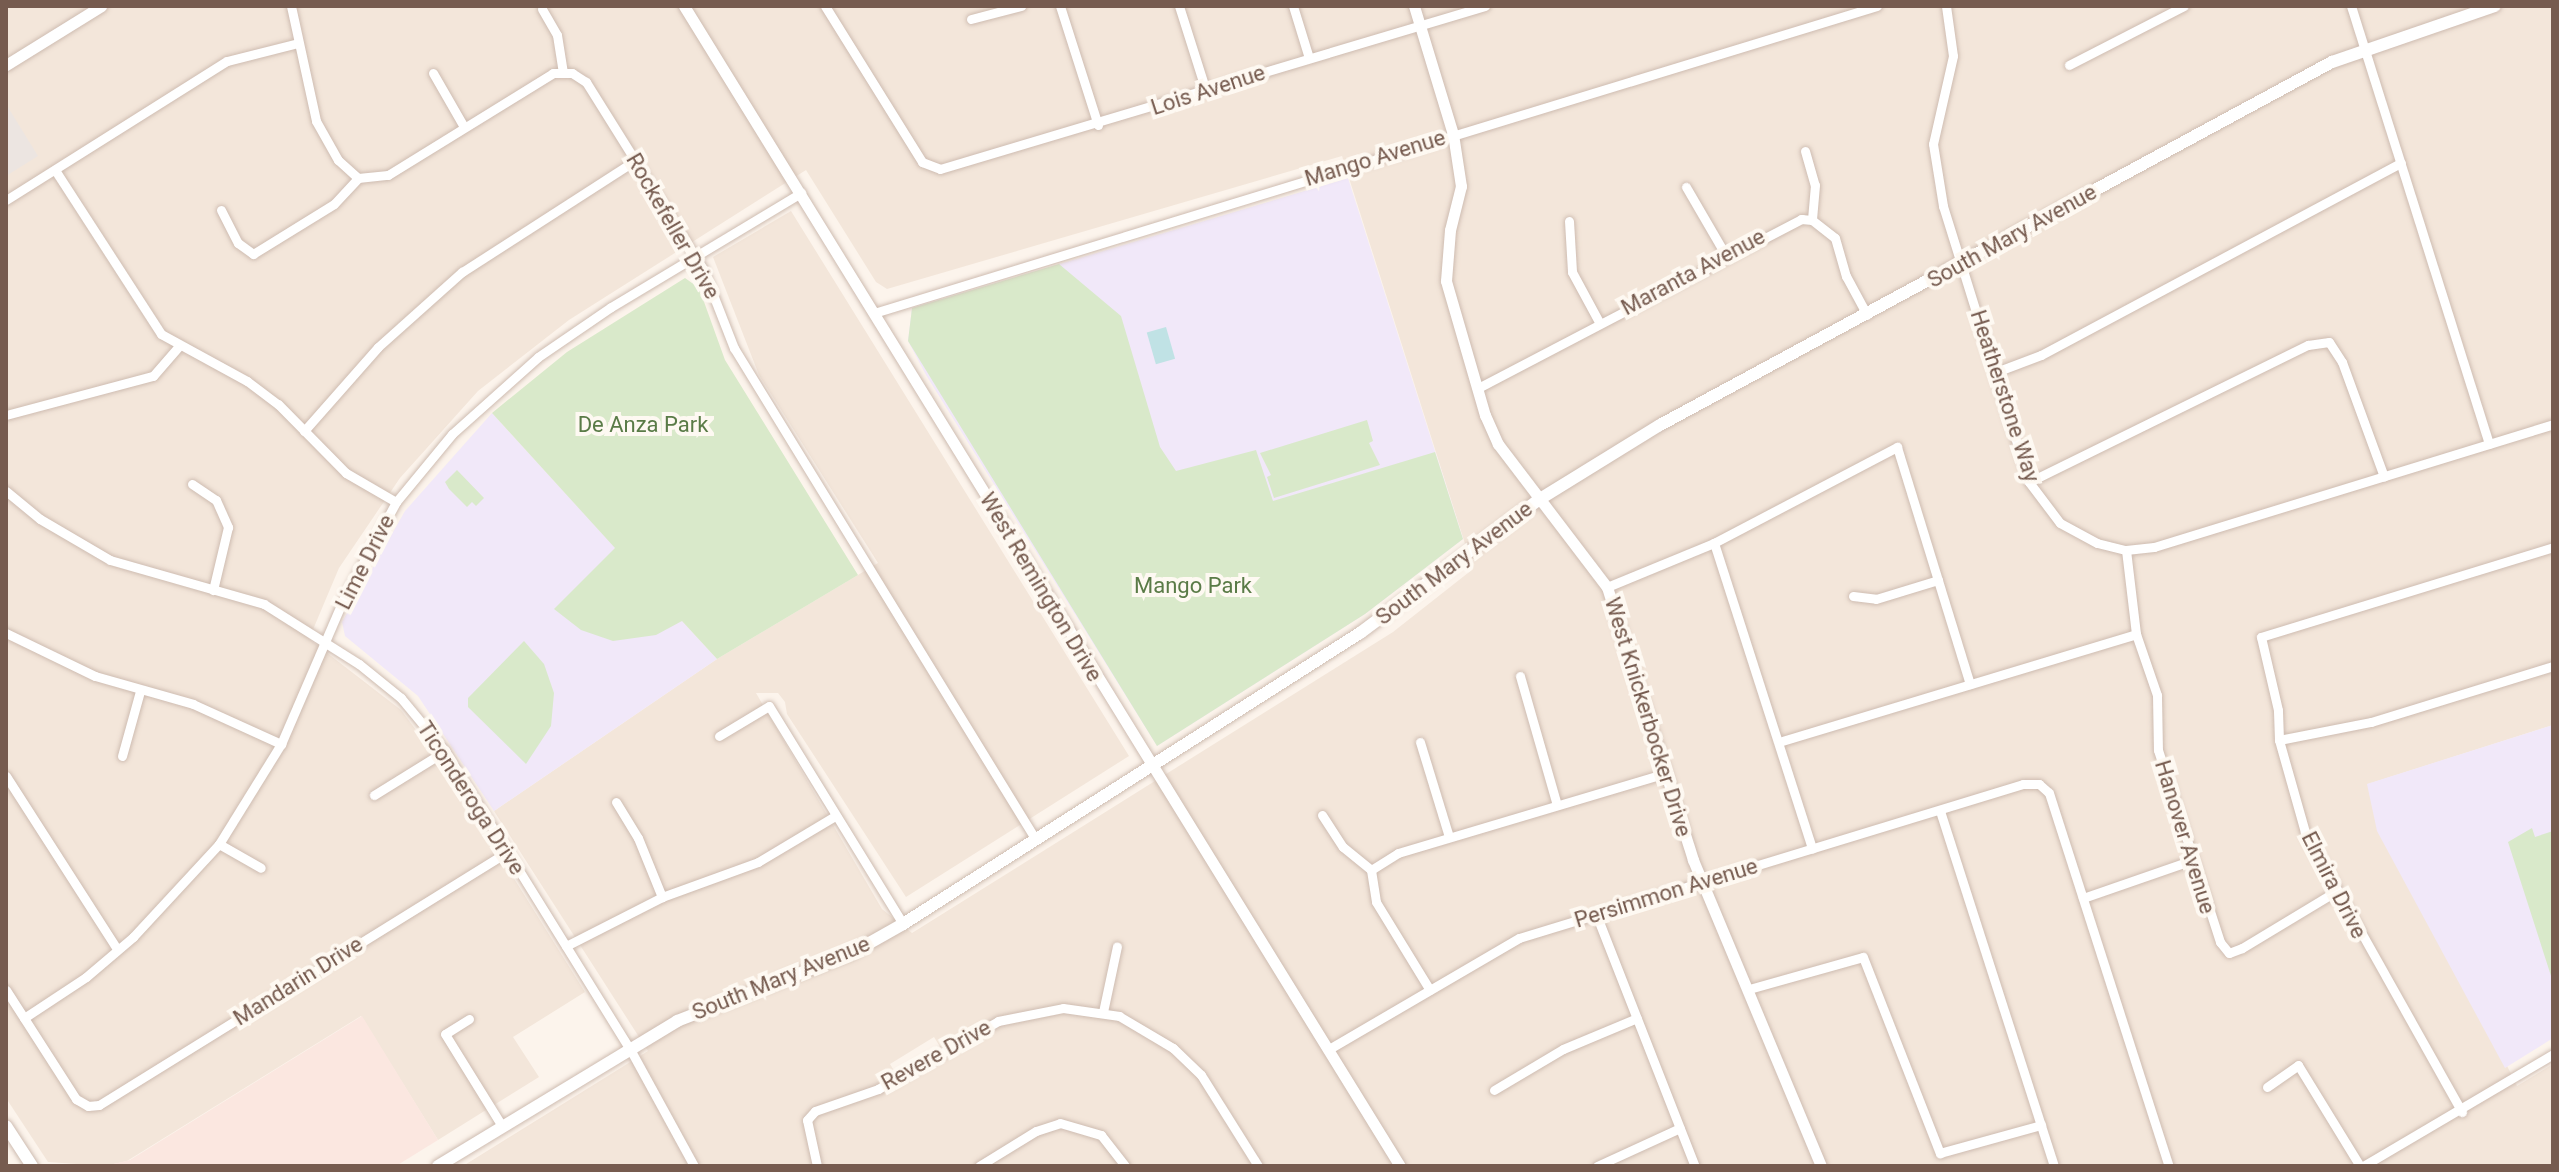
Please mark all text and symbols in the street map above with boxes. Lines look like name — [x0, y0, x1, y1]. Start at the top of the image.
street label: Lois Avenue — [1148, 59, 1268, 121]
street label: Mango Avenue — [1302, 124, 1448, 192]
street label: Rockefeller Drive — [621, 148, 725, 304]
street label: South Mary Avenue — [1923, 179, 2101, 293]
street label: Maranta Avenue — [1617, 223, 1769, 321]
street label: Heatherstone Way — [1965, 307, 2045, 485]
park label: De Anza Park — [578, 412, 708, 438]
street label: West Remington Drive — [974, 488, 1108, 686]
street label: South Mary Avenue — [1371, 496, 1537, 630]
street label: Lime Drive — [330, 510, 400, 614]
park label: Mango Park — [1134, 573, 1252, 599]
street label: West Knickerbocker Drive — [1599, 594, 1697, 840]
street label: Ticonderoga Drive — [412, 716, 530, 880]
street label: Hanover Avenue — [2149, 757, 2221, 917]
street label: Elmira Drive — [2296, 827, 2372, 943]
street label: Persimmon Avenue — [1571, 853, 1761, 933]
street label: South Mary Avenue — [688, 930, 874, 1026]
street label: Mandarin Drive — [228, 931, 368, 1031]
street label: Revere Drive — [877, 1014, 995, 1096]

